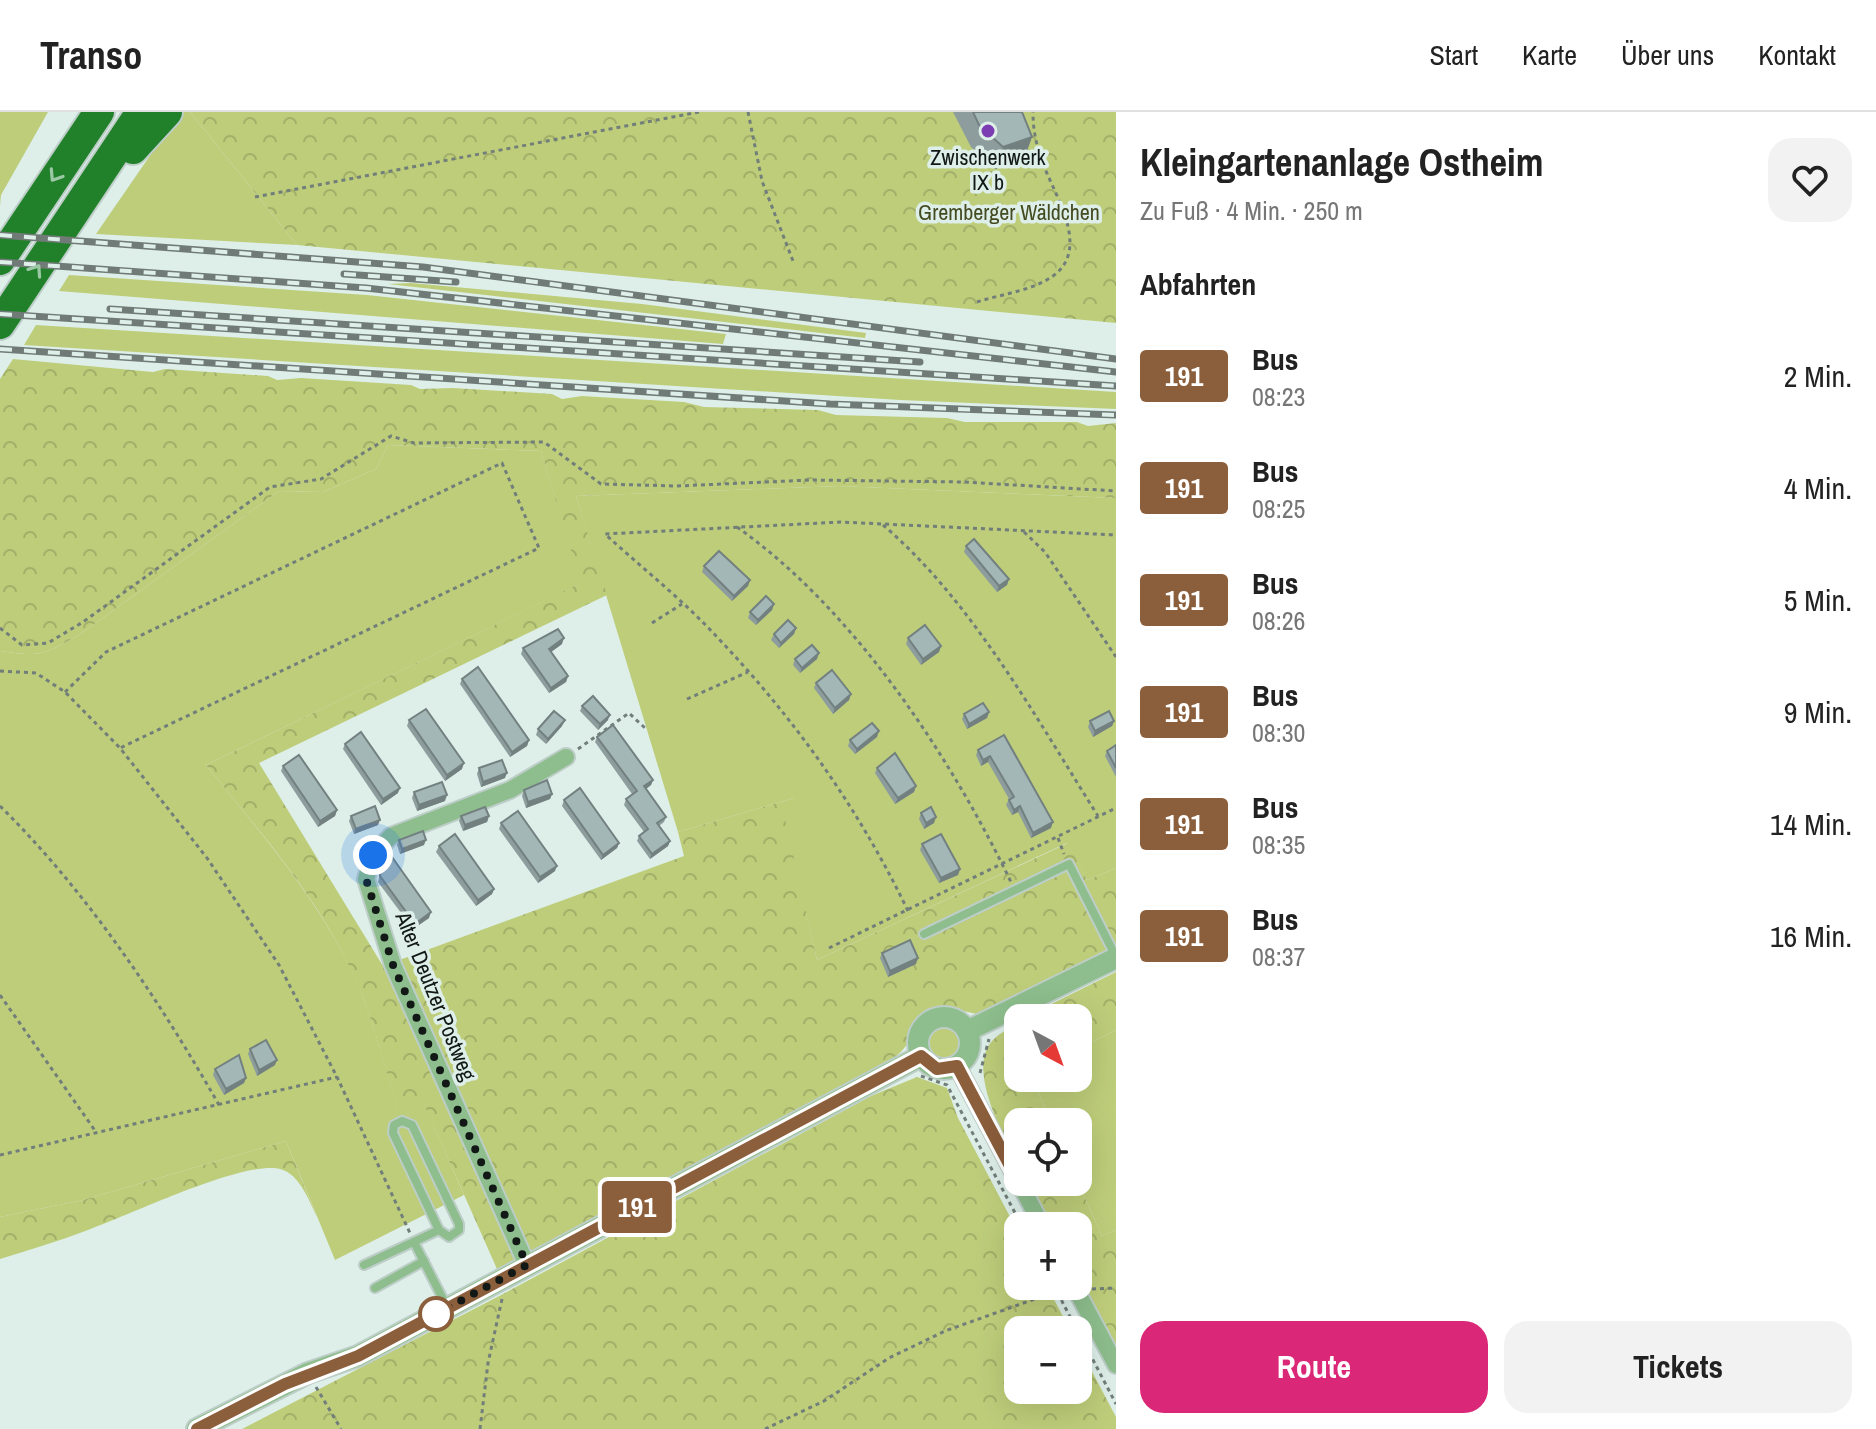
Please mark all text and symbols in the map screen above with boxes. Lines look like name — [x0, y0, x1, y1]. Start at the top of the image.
text: Transo — [40, 30, 142, 81]
text: Start — [1430, 36, 1478, 74]
text: Karte — [1522, 36, 1577, 74]
text: Über uns — [1621, 36, 1714, 74]
text: Kontakt — [1758, 36, 1836, 74]
marker: Zwischenwerk IX b — [979, 122, 997, 140]
text: Kleingartenanlage Ostheim — [1140, 137, 1544, 188]
button: heart — [1768, 138, 1852, 222]
place label: Zwischenwerk IX b — [930, 142, 1047, 197]
one-way arrow — [50, 168, 65, 182]
text: Zu Fuß · 4 Min. · 250 m — [1140, 193, 1363, 228]
park label: Gremberger Wäldchen — [918, 197, 1100, 227]
one-way arrow — [26, 264, 41, 278]
text: Abfahrten — [1140, 264, 1256, 304]
text: Bus — [1252, 339, 1298, 379]
text: 2 Min. — [1784, 356, 1852, 396]
text: 191 — [1165, 357, 1203, 395]
text: 08:23 — [1252, 379, 1305, 414]
text: Bus — [1252, 451, 1298, 491]
text: 4 Min. — [1784, 468, 1852, 508]
text: 191 — [1165, 469, 1203, 507]
text: 08:25 — [1252, 491, 1305, 526]
text: Bus — [1252, 563, 1298, 603]
text: 5 Min. — [1784, 580, 1852, 620]
text: 191 — [1165, 581, 1203, 619]
text: 08:26 — [1252, 603, 1305, 638]
text: Bus — [1252, 675, 1298, 715]
text: 9 Min. — [1784, 692, 1852, 732]
text: 191 — [1165, 693, 1203, 731]
text: 08:30 — [1252, 715, 1305, 750]
text: Bus — [1252, 787, 1298, 827]
text: 14 Min. — [1770, 804, 1852, 844]
text: 191 — [1165, 805, 1203, 843]
text: 08:35 — [1252, 827, 1305, 862]
your location — [353, 835, 393, 875]
text: Bus — [1252, 899, 1298, 939]
street label: Alter Deutzer Postweg — [388, 906, 484, 1085]
text: 16 Min. — [1770, 916, 1852, 956]
text: 191 — [1165, 917, 1203, 955]
text: 08:37 — [1252, 939, 1305, 974]
north arrow — [1004, 1004, 1092, 1092]
map controls — [1004, 1004, 1092, 1404]
button: locate — [1004, 1108, 1092, 1196]
line badge: 191 — [591, 1181, 683, 1233]
text: 191 — [618, 1188, 656, 1226]
button: + — [1004, 1212, 1092, 1300]
unlabelled marker — [419, 1297, 453, 1331]
button: − — [1004, 1316, 1092, 1404]
button: Route — [1140, 1321, 1488, 1413]
button: Tickets — [1504, 1321, 1852, 1413]

